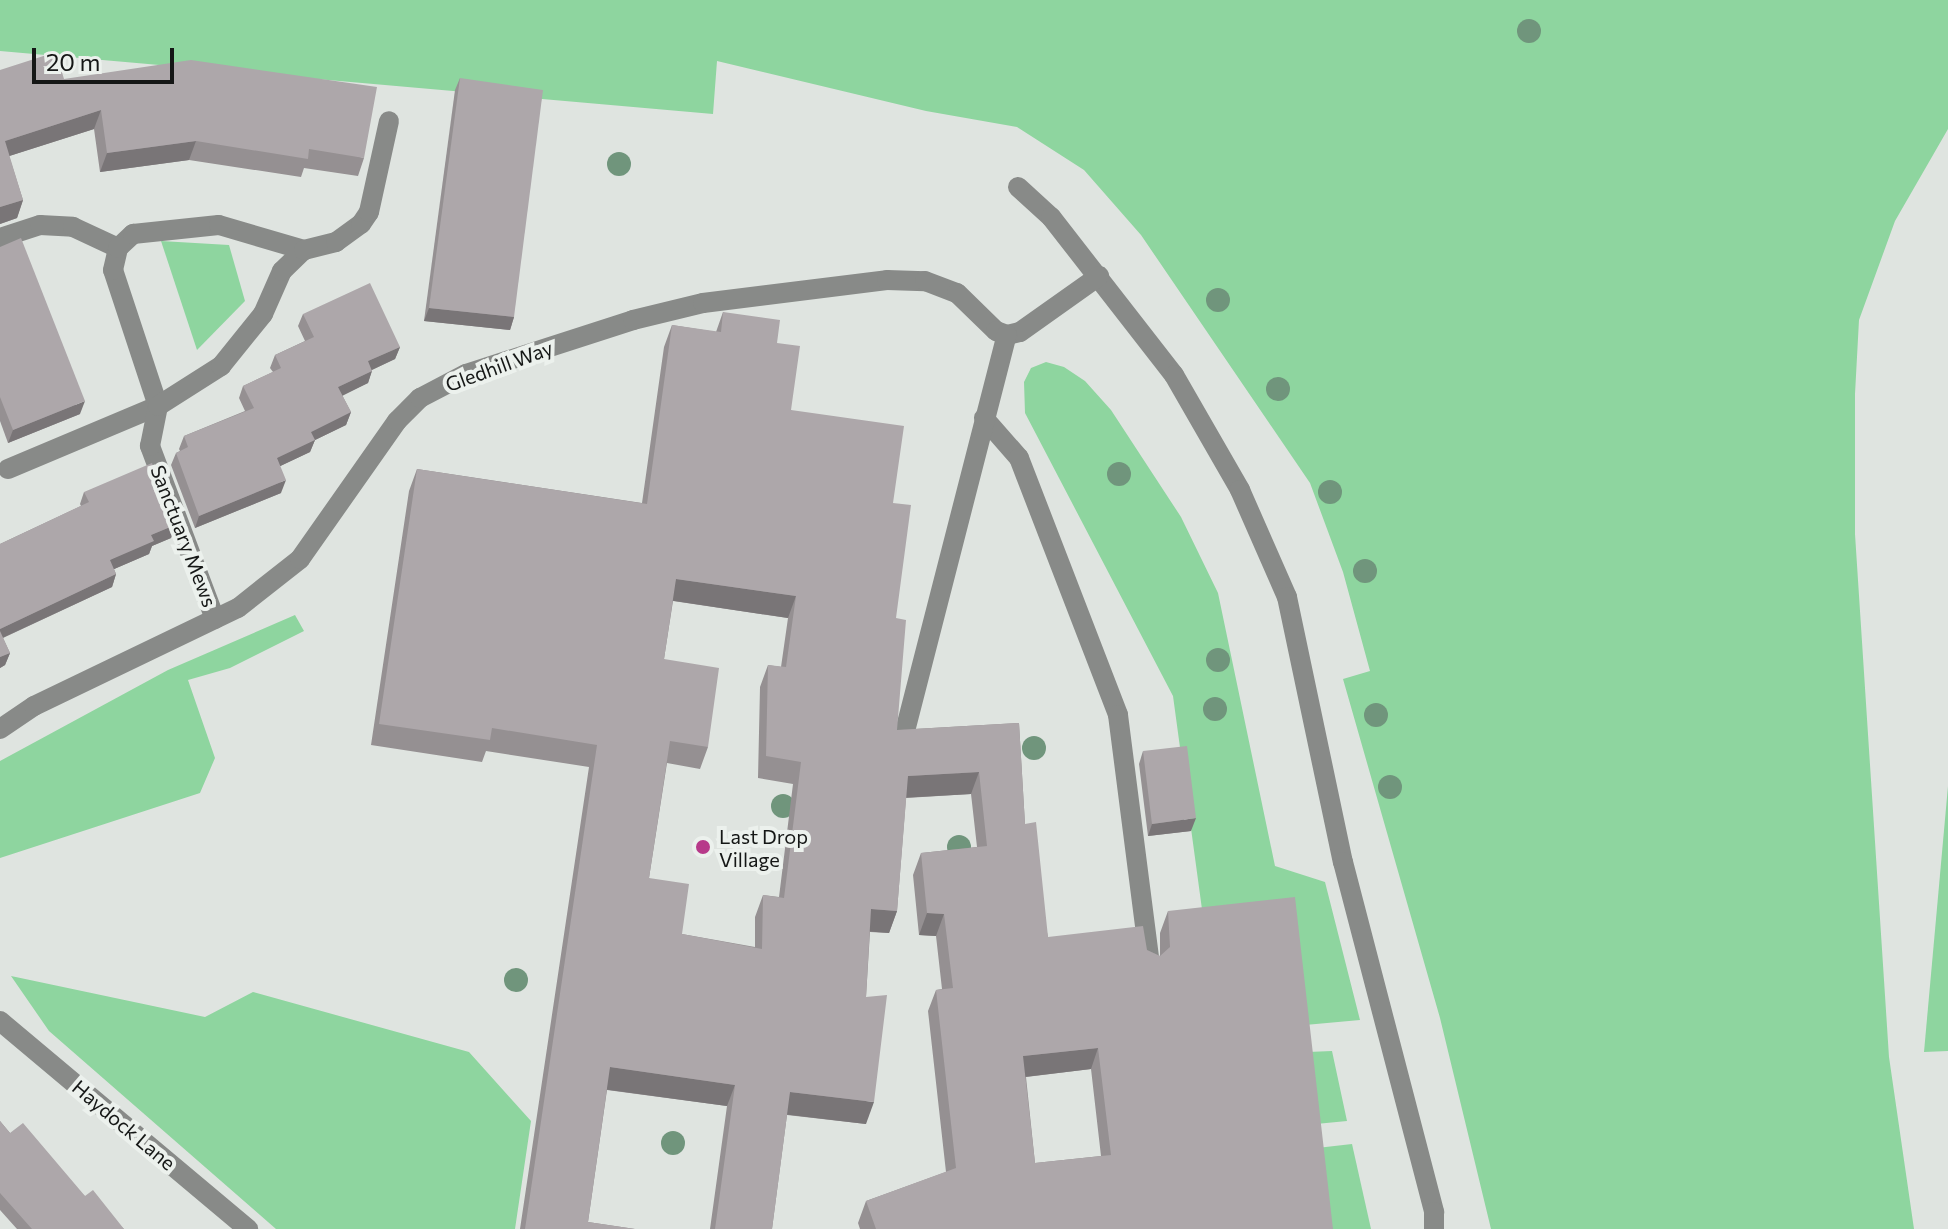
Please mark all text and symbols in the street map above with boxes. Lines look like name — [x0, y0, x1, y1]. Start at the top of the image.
scale bar — [36, 32, 178, 82]
text: 20 m — [46, 47, 100, 76]
street label: Gledhill Way — [442, 336, 556, 396]
street label: Sanctuary Mews — [146, 462, 222, 610]
place label: Last Drop Village — [719, 824, 808, 871]
marker: Last Drop Village — [694, 838, 712, 856]
street label: Haydock Lane — [68, 1075, 180, 1175]

